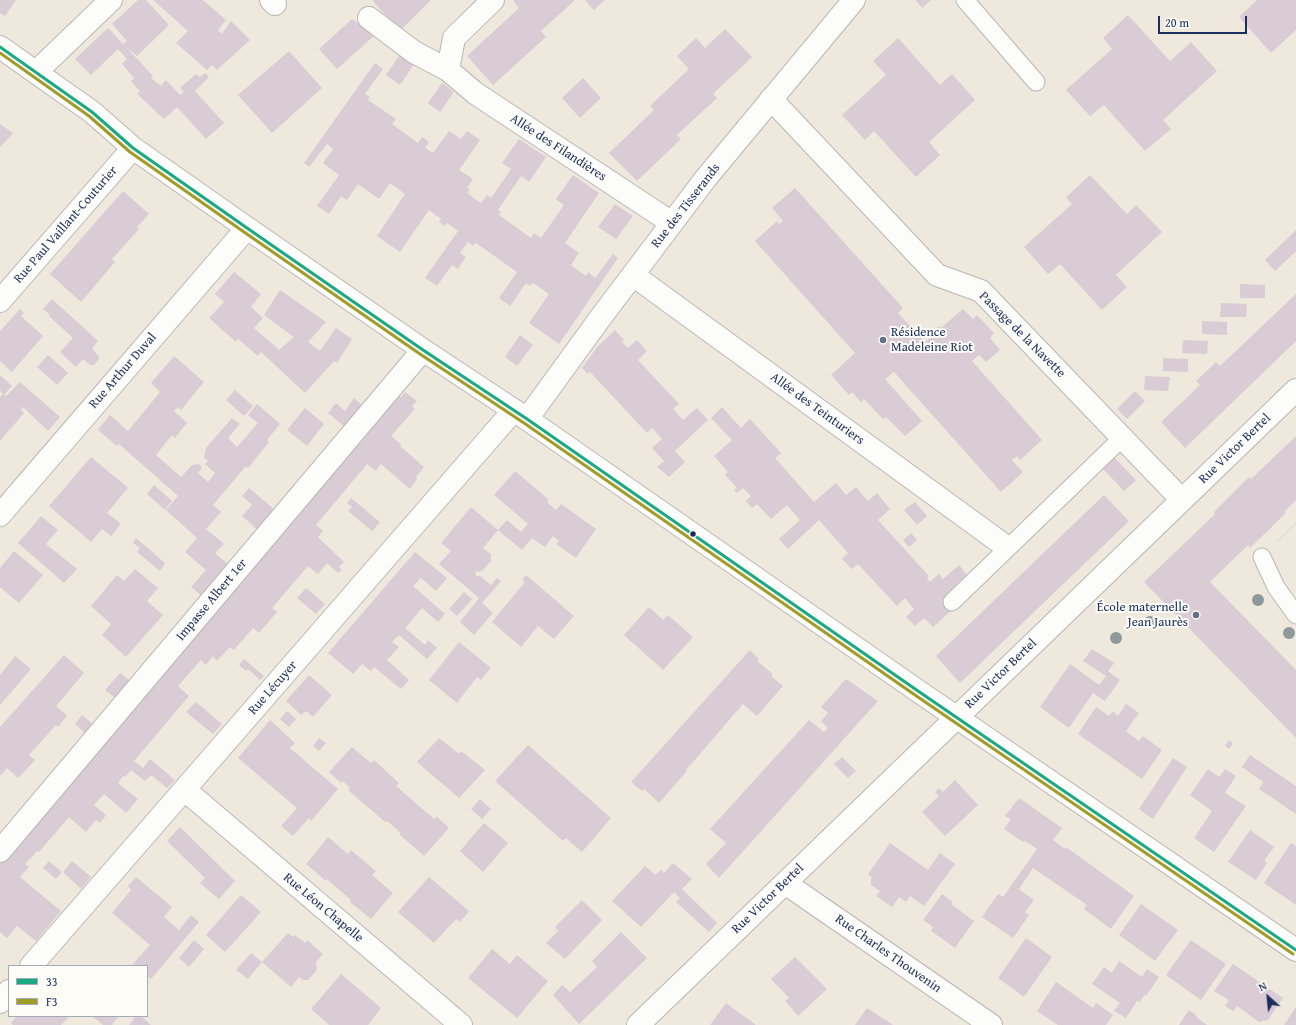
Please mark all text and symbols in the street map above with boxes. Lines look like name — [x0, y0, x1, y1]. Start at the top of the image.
scale bar — [1160, 8, 1249, 34]
text: 20 m — [1165, 14, 1189, 31]
street label: Allée des Filandières — [507, 111, 609, 185]
street label: Rue des Tisserands — [648, 161, 724, 251]
street label: Rue Paul Vaillant-Couturier — [11, 163, 121, 287]
street label: Passage de la Navette — [976, 289, 1068, 381]
place label: Résidence Madeleine Riot — [891, 325, 973, 356]
street label: Rue Arthur Duval — [86, 330, 160, 412]
marker: Résidence Madeleine Riot — [878, 335, 888, 345]
street label: Allée des Teinturiers — [767, 370, 867, 448]
street label: Rue Victor Bertel — [1196, 411, 1274, 487]
unlabelled marker — [688, 529, 698, 539]
street label: Impasse Albert 1er — [173, 556, 251, 644]
place label: École maternelle Jean Jaurès — [1097, 600, 1188, 631]
marker: École maternelle Jean Jaurès — [1191, 610, 1201, 620]
street label: Rue Victor Bertel — [962, 636, 1040, 712]
street label: Rue Lécuyer — [245, 658, 301, 718]
street label: Rue Victor Bertel — [729, 861, 807, 937]
street label: Rue Léon Chapelle — [280, 870, 366, 946]
street label: Rue Charles Thouvenin — [832, 912, 944, 996]
legend — [8, 965, 148, 1017]
text: 33 — [46, 973, 58, 990]
north arrow — [1248, 977, 1288, 1017]
text: N — [1256, 978, 1269, 995]
text: F3 — [46, 993, 58, 1010]

